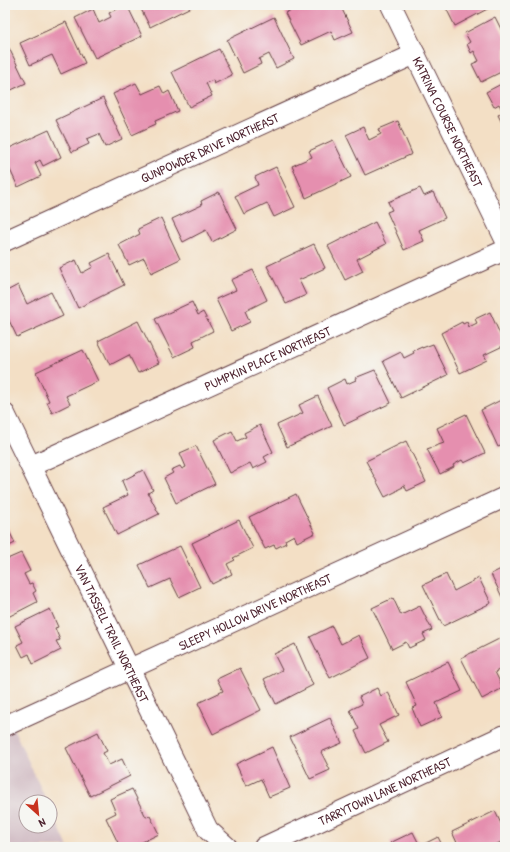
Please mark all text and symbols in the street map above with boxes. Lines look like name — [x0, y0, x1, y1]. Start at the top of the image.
street label: KATRINA COURSE NORTHEAST — [409, 54, 488, 191]
street label: GUNPOWDER DRIVE NORTHEAST — [138, 108, 283, 187]
street label: PUMPKIN PLACE NORTHEAST — [202, 321, 334, 395]
street label: VAN TASSELL TRAIL NORTHEAST — [71, 561, 154, 706]
street label: SLEEPY HOLLOW DRIVE NORTHEAST — [176, 568, 335, 654]
street label: TARRYTOWN LANE NORTHEAST — [315, 752, 455, 830]
north arrow — [18, 794, 58, 834]
text: N — [37, 815, 48, 831]

